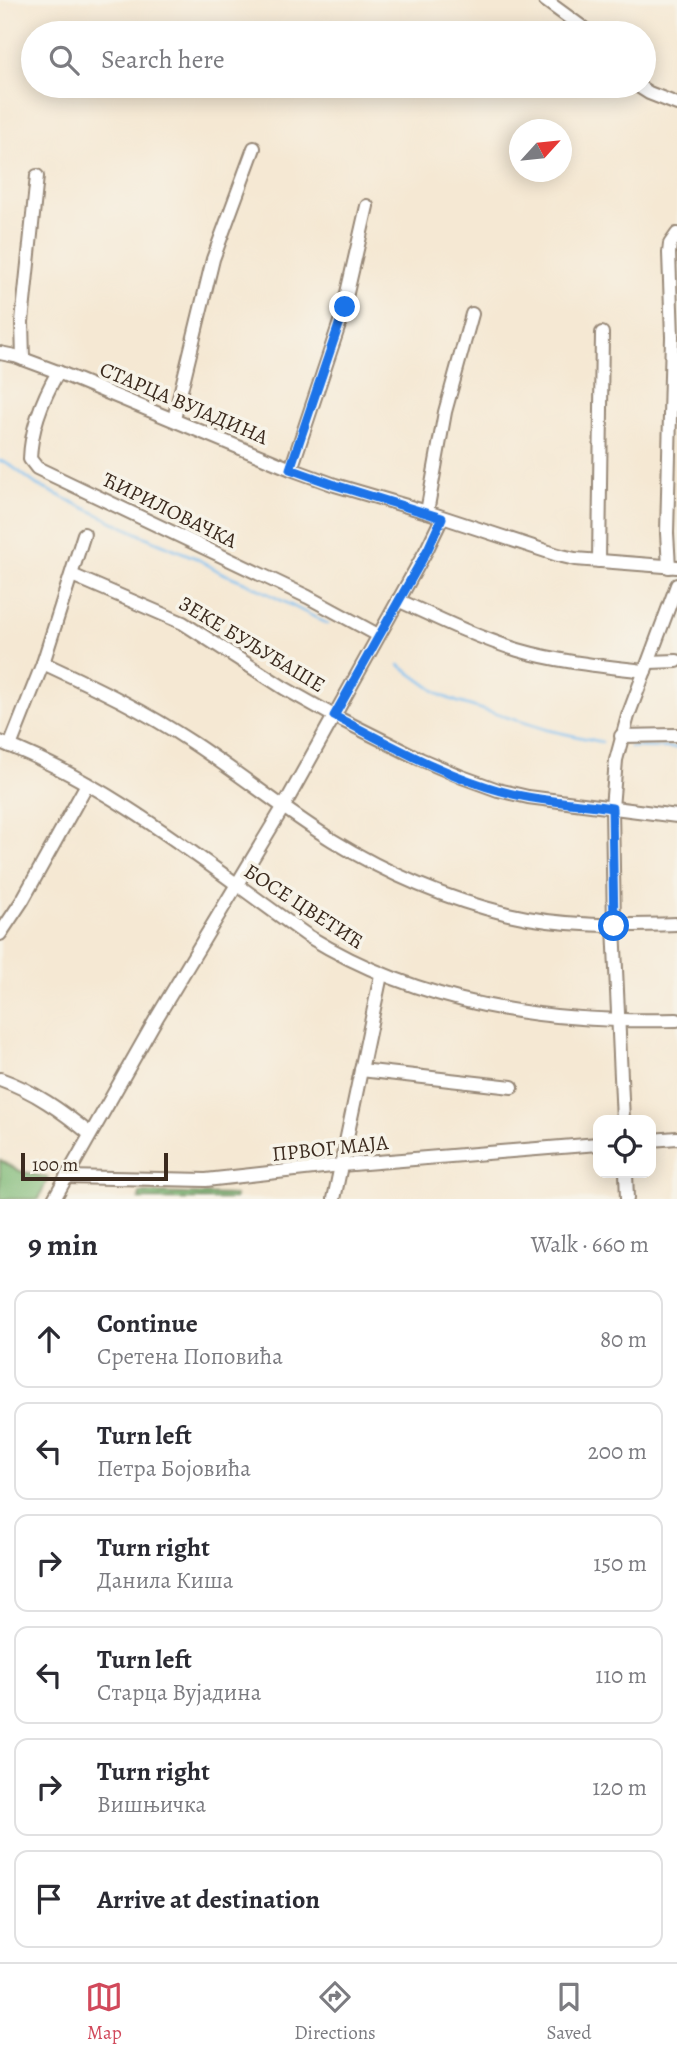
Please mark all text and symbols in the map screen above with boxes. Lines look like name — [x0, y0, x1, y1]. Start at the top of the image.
search box — [21, 21, 656, 98]
icon: search — [45, 41, 83, 79]
text: Search here — [101, 42, 225, 77]
north arrow — [509, 119, 572, 182]
route end — [329, 291, 360, 322]
street label: СТАРЦА ВУЈАДИНА — [95, 355, 273, 451]
street label: ЋИРИЛОВАЧКА — [98, 465, 243, 555]
street label: ЗЕКЕ БУЉУБАШЕ — [174, 589, 330, 699]
street label: БОСЕ ЦВЕТИЋ — [239, 857, 369, 955]
route start — [598, 910, 629, 941]
map controls — [593, 1115, 656, 1178]
button: locate — [593, 1115, 656, 1178]
street label: ПРВОГ МАЈА — [270, 1128, 390, 1168]
scale bar — [21, 1150, 168, 1182]
text: 100 m — [32, 1152, 78, 1178]
text: 9 min — [28, 1225, 98, 1265]
text: Walk · 660 m — [531, 1229, 649, 1260]
text: Continue — [97, 1306, 198, 1341]
icon: ahead — [30, 1320, 68, 1358]
text: 80 m — [600, 1324, 647, 1355]
text: Сретена Поповића — [97, 1341, 283, 1372]
text: Turn left — [97, 1418, 192, 1453]
icon: left — [30, 1432, 68, 1470]
text: 200 m — [588, 1436, 647, 1467]
text: Петра Бојовића — [97, 1453, 251, 1484]
text: Turn right — [97, 1530, 210, 1565]
icon: right — [30, 1544, 68, 1582]
text: 150 m — [593, 1548, 647, 1579]
text: Данила Киша — [97, 1565, 233, 1596]
text: Turn left — [97, 1642, 192, 1677]
icon: left — [30, 1656, 68, 1694]
text: 110 m — [595, 1660, 647, 1691]
text: Старца Вујадина — [97, 1677, 261, 1708]
text: Turn right — [97, 1754, 210, 1789]
icon: right — [30, 1768, 68, 1806]
text: 120 m — [592, 1772, 647, 1803]
text: Вишњичка — [97, 1789, 206, 1820]
icon: arrive — [30, 1880, 68, 1918]
text: Arrive at destination — [97, 1882, 320, 1917]
tab: Map — [85, 1978, 123, 2046]
tab: Directions — [294, 1978, 376, 2046]
tab: Saved — [547, 1978, 592, 2046]

